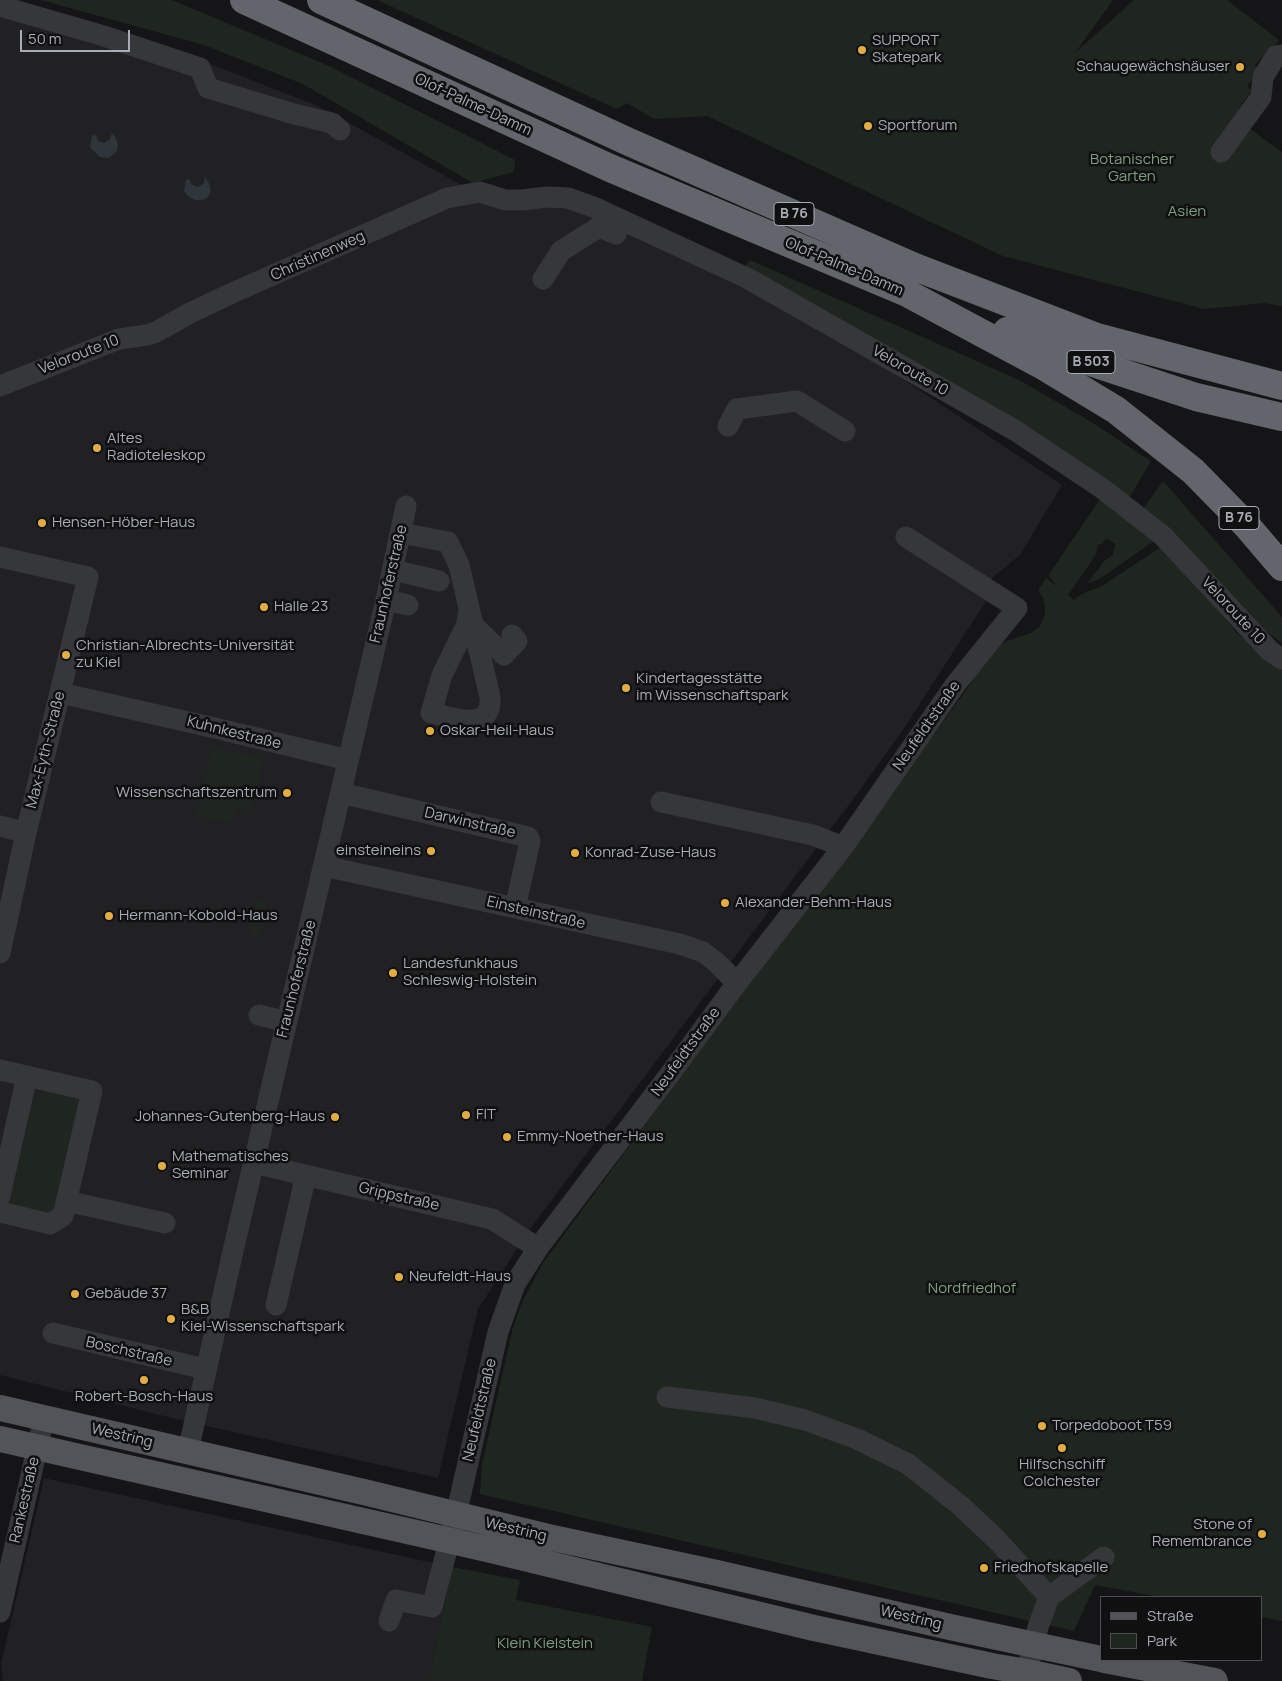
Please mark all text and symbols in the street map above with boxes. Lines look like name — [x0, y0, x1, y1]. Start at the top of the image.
scale bar — [22, 20, 132, 52]
text: 50 m — [28, 28, 62, 49]
place label: SUPPORT Skatepark — [872, 32, 941, 67]
marker: SUPPORT Skatepark — [856, 44, 868, 56]
place label: Schaugewächshäuser — [1076, 58, 1230, 76]
marker: Schaugewächshäuser — [1234, 61, 1246, 73]
street label: Olof-Palme-Damm — [412, 70, 534, 140]
place label: Sportforum — [878, 117, 957, 135]
marker: Sportforum — [862, 120, 874, 132]
park label: Botanischer Garten — [1090, 151, 1174, 186]
road number: B 76 — [774, 202, 814, 225]
park label: Asien — [1168, 203, 1206, 221]
street label: Christinenweg — [268, 227, 368, 285]
street label: Olof-Palme-Damm — [782, 234, 906, 300]
street label: Veloroute 10 — [36, 331, 122, 379]
street label: Veloroute 10 — [869, 342, 951, 400]
road number: B 503 — [1067, 351, 1115, 374]
place label: Altes Radioteleskop — [107, 430, 206, 465]
marker: Altes Radioteleskop — [91, 442, 103, 454]
road number: B 76 — [1219, 506, 1259, 530]
place label: Hensen-Höber-Haus — [52, 514, 195, 532]
marker: Hensen-Höber-Haus — [36, 517, 48, 529]
street label: Fraunhoferstraße — [367, 523, 411, 645]
street label: Veloroute 10 — [1197, 574, 1269, 648]
place label: Halle 23 — [274, 598, 328, 616]
marker: Halle 23 — [258, 601, 270, 613]
place label: Christian-Albrechts-Universität zu Kiel — [76, 637, 294, 672]
marker: Christian-Albrechts-Universität zu Kiel — [60, 649, 72, 661]
place label: Kindertagesstätte im Wissenschaftspark — [636, 670, 788, 705]
street label: Neufeldtstraße — [889, 678, 965, 774]
marker: Kindertagesstätte im Wissenschaftspark — [620, 682, 632, 694]
street label: Max-Eyth-Straße — [23, 690, 69, 810]
street label: Kuhnkestraße — [185, 713, 283, 753]
place label: Oskar-Heil-Haus — [440, 722, 554, 740]
marker: Oskar-Heil-Haus — [424, 725, 436, 737]
place label: Wissenschaftszentrum — [116, 784, 277, 802]
marker: Wissenschaftszentrum — [281, 787, 293, 799]
street label: Darwinstraße — [423, 804, 517, 842]
place label: einsteineins — [336, 842, 421, 860]
place label: Konrad-Zuse-Haus — [585, 844, 716, 862]
marker: einsteineins — [425, 845, 437, 857]
marker: Konrad-Zuse-Haus — [569, 847, 581, 859]
street label: Einsteinstraße — [485, 893, 587, 933]
place label: Alexander-Behm-Haus — [735, 894, 892, 912]
marker: Alexander-Behm-Haus — [719, 897, 731, 909]
place label: Hermann-Kobold-Haus — [119, 907, 278, 925]
marker: Hermann-Kobold-Haus — [103, 910, 115, 922]
street label: Fraunhoferstraße — [274, 918, 320, 1040]
place label: Landesfunkhaus Schleswig-Holstein — [403, 955, 537, 990]
marker: Landesfunkhaus Schleswig-Holstein — [387, 967, 399, 979]
street label: Neufeldtstraße — [648, 1004, 724, 1100]
place label: FIT — [476, 1106, 496, 1124]
place label: Johannes-Gutenberg-Haus — [135, 1108, 325, 1126]
marker: FIT — [460, 1109, 472, 1121]
marker: Johannes-Gutenberg-Haus — [329, 1111, 341, 1123]
place label: Emmy-Noether-Haus — [517, 1128, 664, 1146]
marker: Emmy-Noether-Haus — [501, 1131, 513, 1143]
place label: Mathematisches Seminar — [172, 1148, 289, 1183]
marker: Mathematisches Seminar — [156, 1160, 168, 1172]
street label: Grippstraße — [357, 1179, 441, 1215]
place label: Neufeldt-Haus — [409, 1268, 511, 1286]
marker: Neufeldt-Haus — [393, 1271, 405, 1283]
park label: Nordfriedhof — [928, 1280, 1016, 1298]
place label: Gebäude 37 — [85, 1285, 167, 1303]
marker: Gebäude 37 — [69, 1288, 81, 1300]
place label: B&B Kiel-Wissenschaftspark — [181, 1301, 344, 1336]
marker: B&B Kiel-Wissenschaftspark — [165, 1313, 177, 1325]
street label: Boschstraße — [84, 1333, 174, 1371]
street label: Neufeldtstraße — [459, 1357, 501, 1463]
marker: Robert-Bosch-Haus — [138, 1374, 150, 1386]
place label: Robert-Bosch-Haus — [75, 1388, 213, 1406]
place label: Torpedoboot T59 — [1052, 1417, 1172, 1435]
street label: Westring — [90, 1420, 154, 1452]
marker: Torpedoboot T59 — [1036, 1420, 1048, 1432]
marker: Hilfschschiff Colchester — [1056, 1442, 1068, 1454]
street label: Rankestraße — [6, 1455, 44, 1545]
place label: Hilfschschiff Colchester — [1019, 1456, 1105, 1491]
street label: Westring — [484, 1514, 548, 1546]
place label: Stone of Remembrance — [1152, 1516, 1252, 1551]
marker: Stone of Remembrance — [1256, 1528, 1268, 1540]
place label: Friedhofskapelle — [994, 1559, 1108, 1577]
marker: Friedhofskapelle — [978, 1562, 990, 1574]
legend — [1100, 1596, 1262, 1661]
street label: Westring — [879, 1602, 943, 1634]
text: Straße — [1147, 1605, 1193, 1626]
text: Park — [1147, 1630, 1177, 1651]
park label: Klein Kielstein — [497, 1635, 593, 1653]

